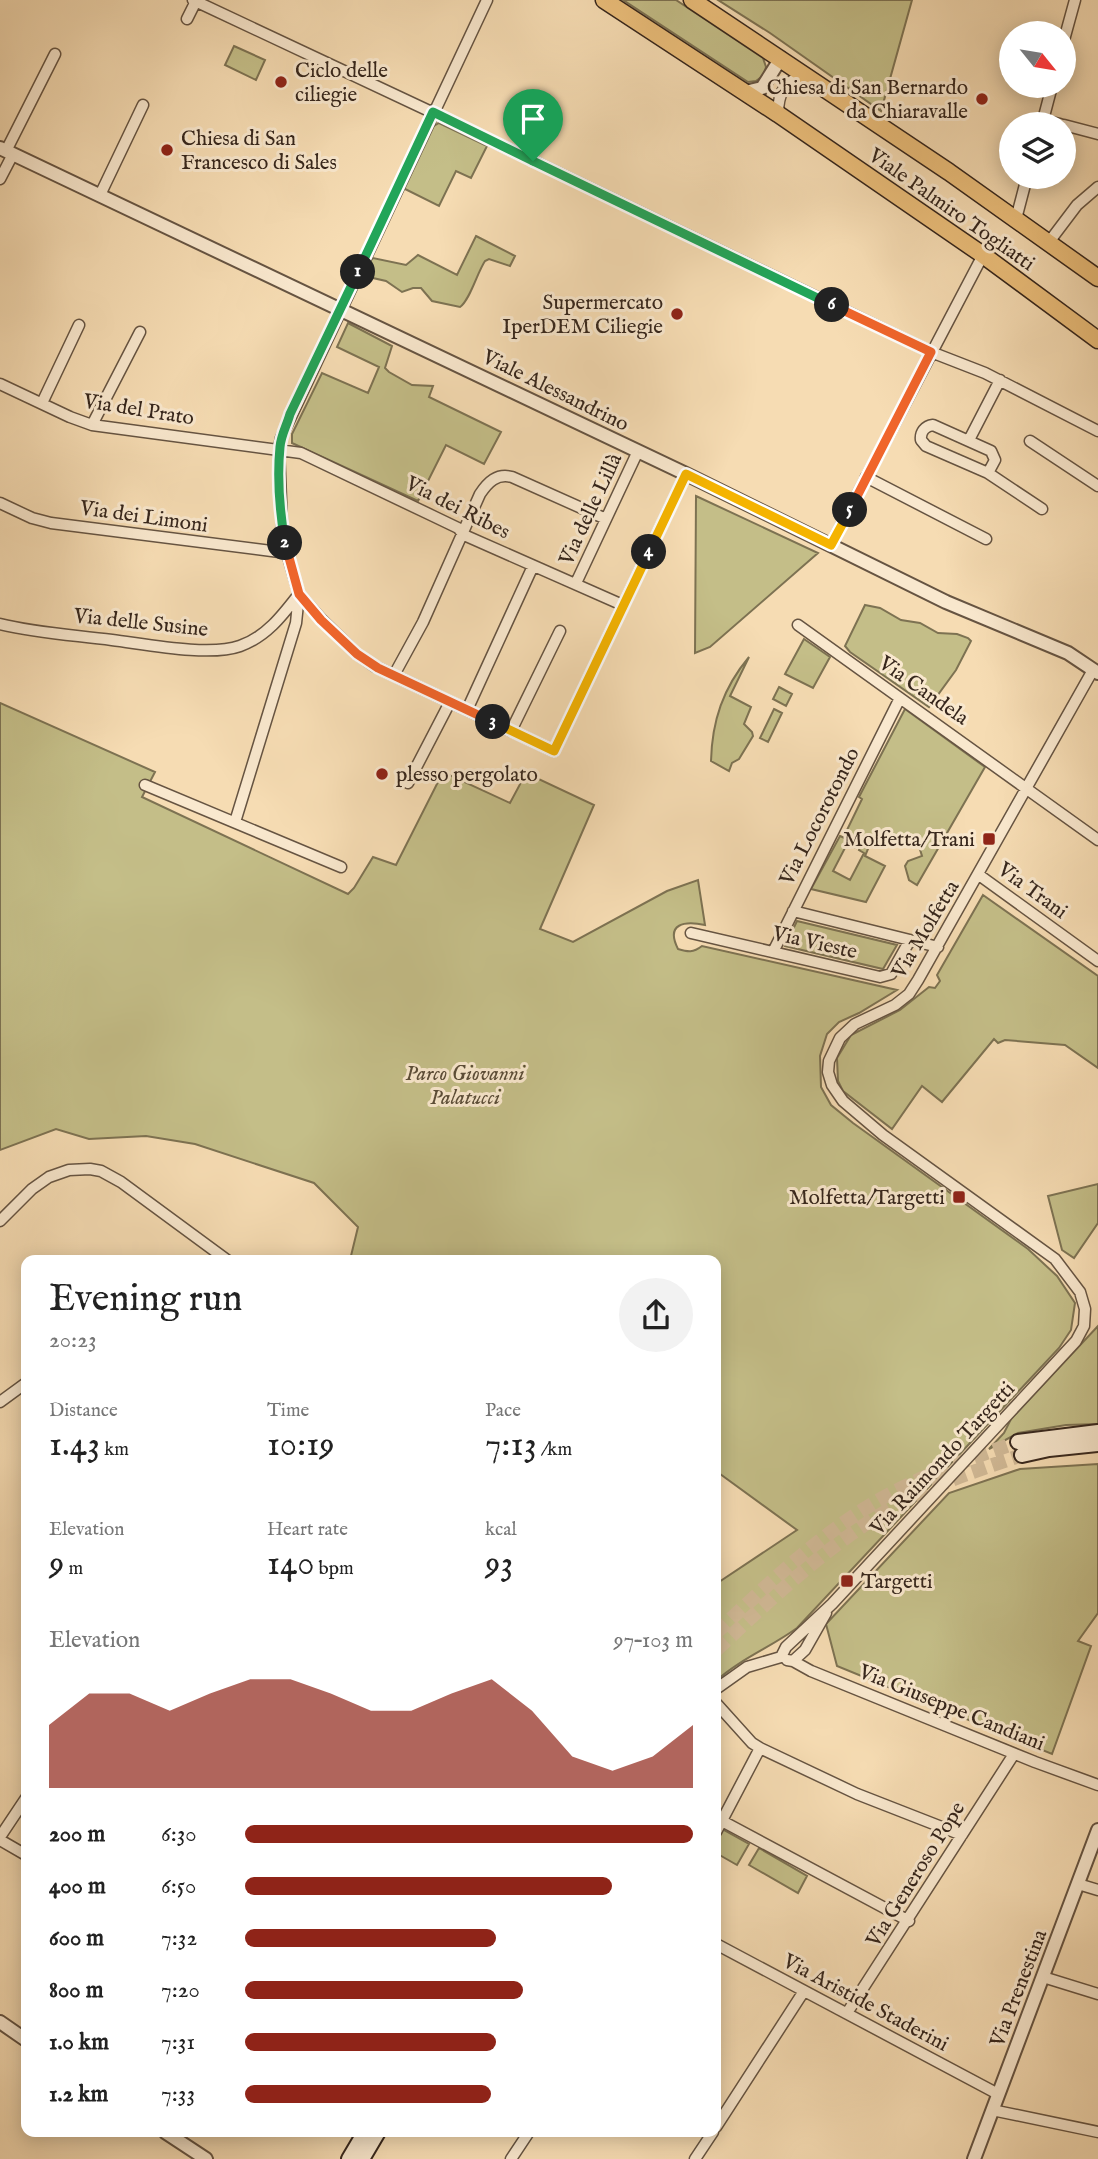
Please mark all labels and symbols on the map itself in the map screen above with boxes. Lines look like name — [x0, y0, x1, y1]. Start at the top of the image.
north arrow — [999, 21, 1076, 98]
place label: Ciclo delle ciliegie — [295, 58, 388, 109]
marker: Ciclo delle ciliegie — [273, 74, 289, 90]
place label: Chiesa di San Bernardo da Chiaravalle — [767, 75, 968, 126]
pin — [503, 89, 563, 161]
marker: Chiesa di San Bernardo da Chiaravalle — [974, 91, 990, 107]
place label: Chiesa di San Francesco di Sales — [181, 126, 337, 177]
marker: Chiesa di San Francesco di Sales — [159, 142, 175, 158]
street label: Viale Palmiro Togliatti — [862, 142, 1040, 278]
pin: 1 — [340, 254, 376, 290]
pin: 6 — [814, 288, 850, 322]
place label: Supermercato IperDEM Ciliegie — [502, 290, 663, 341]
marker: Supermercato IperDEM Ciliegie — [669, 306, 685, 322]
street label: Viale Alessandrino — [477, 344, 633, 439]
street label: Via del Prato — [81, 388, 196, 433]
street label: Via delle Lillà — [553, 448, 629, 571]
street label: Via dei Ribes — [400, 470, 514, 546]
pin: 5 — [832, 492, 868, 528]
street label: Via dei Limoni — [77, 495, 209, 540]
pin: 2 — [268, 526, 302, 560]
pin: 4 — [632, 534, 666, 570]
street label: Via delle Susine — [71, 603, 210, 644]
street label: Via Candela — [872, 650, 974, 733]
pin: 3 — [476, 704, 510, 740]
street label: Via Locorotondo — [774, 743, 867, 891]
place label: plesso pergolato — [396, 762, 538, 789]
marker: plesso pergolato — [374, 766, 390, 782]
place label: Molfetta/Trani — [843, 827, 975, 854]
marker: Molfetta/Trani — [981, 831, 997, 847]
street label: Via Trani — [991, 856, 1073, 926]
street label: Via Molfetta — [886, 875, 967, 985]
street label: Via Vieste — [769, 920, 860, 966]
park label: Parco Giovanni Palatucci — [405, 1061, 527, 1112]
place label: Molfetta/Targetti — [789, 1185, 945, 1212]
marker: Molfetta/Targetti — [951, 1189, 967, 1205]
street label: Via Raimondo Targetti — [864, 1376, 1021, 1542]
place label: Targetti — [861, 1569, 933, 1596]
marker: Targetti — [839, 1573, 855, 1589]
street label: Via Giuseppe Candiani — [854, 1658, 1048, 1758]
street label: Via Generoso Pope — [860, 1797, 972, 1953]
street label: Via Prenestina — [984, 1925, 1055, 2052]
street label: Via Aristide Staderini — [777, 1948, 953, 2058]

